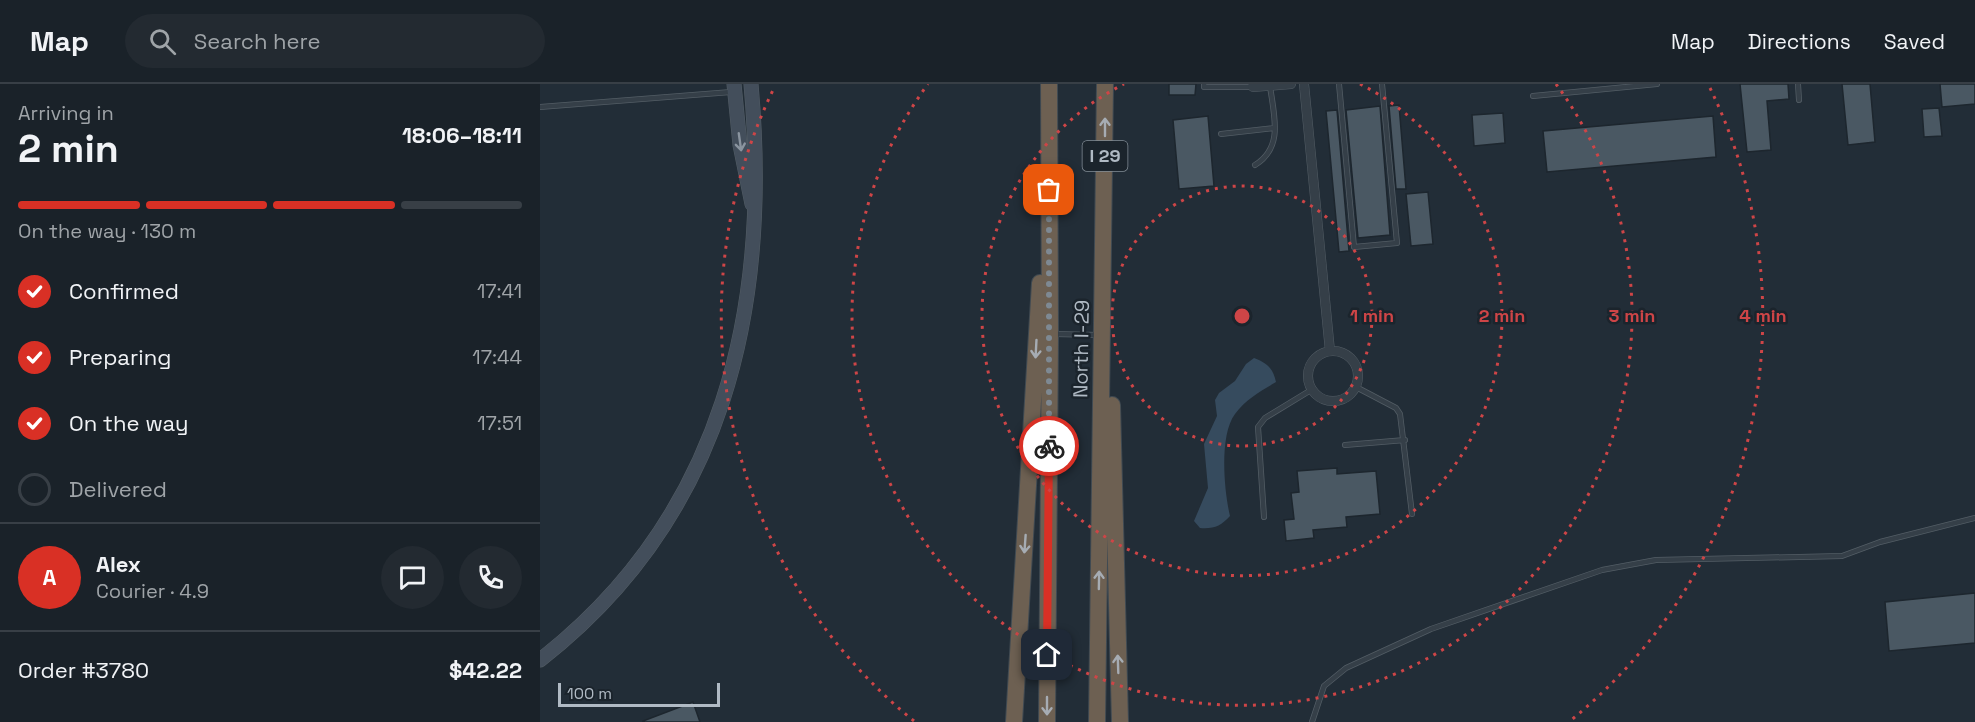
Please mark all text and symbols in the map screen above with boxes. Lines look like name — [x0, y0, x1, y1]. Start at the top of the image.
search box — [125, 14, 545, 68]
text: Map — [30, 23, 89, 59]
icon: search — [146, 25, 179, 58]
text: Search here — [194, 27, 321, 55]
text: Map — [1671, 28, 1715, 55]
text: Directions — [1748, 28, 1851, 55]
text: Saved — [1884, 28, 1945, 55]
text: Arriving in — [18, 100, 114, 126]
one-way arrow — [1099, 117, 1111, 137]
text: 18:06–18:11 — [402, 121, 522, 149]
text: 2 min — [18, 124, 119, 173]
one-way arrow — [735, 132, 746, 151]
road number: I 29 — [1082, 141, 1128, 171]
pin — [1023, 164, 1074, 215]
icon: bag — [1032, 173, 1065, 206]
text: On the way · 130 m — [18, 218, 196, 244]
icon: check — [18, 275, 51, 308]
text: Confirmed — [69, 277, 179, 305]
text: 17:41 — [477, 278, 522, 304]
street label: North I-29 — [1067, 300, 1095, 398]
text: 1 min — [1350, 304, 1394, 327]
text: 2 min — [1479, 304, 1525, 327]
text: 3 min — [1609, 304, 1655, 327]
text: 4 min — [1739, 304, 1787, 327]
centre of rings — [1232, 306, 1252, 326]
one-way arrow — [1031, 339, 1042, 359]
icon: check — [18, 341, 51, 374]
text: Preparing — [69, 343, 171, 371]
text: 17:44 — [472, 344, 522, 370]
icon: check — [18, 407, 51, 440]
text: On the way — [69, 409, 188, 437]
text: 17:51 — [477, 410, 522, 436]
courier — [1019, 416, 1079, 476]
icon: bike — [1033, 430, 1066, 463]
text: Delivered — [69, 475, 167, 503]
one-way arrow — [1019, 533, 1030, 553]
button: chat — [381, 546, 444, 609]
button: phone — [459, 546, 522, 609]
text: Alex — [96, 550, 141, 578]
text: A — [43, 563, 56, 591]
one-way arrow — [1093, 570, 1104, 590]
text: Courier · 4.9 — [96, 578, 209, 604]
pin — [1021, 629, 1072, 680]
icon: home — [1030, 638, 1063, 671]
one-way arrow — [1112, 654, 1124, 674]
text: Order #3780 — [18, 656, 149, 684]
text: $42.22 — [449, 656, 522, 684]
scale bar — [558, 680, 720, 708]
text: 100 m — [567, 683, 612, 704]
one-way arrow — [1041, 696, 1053, 716]

